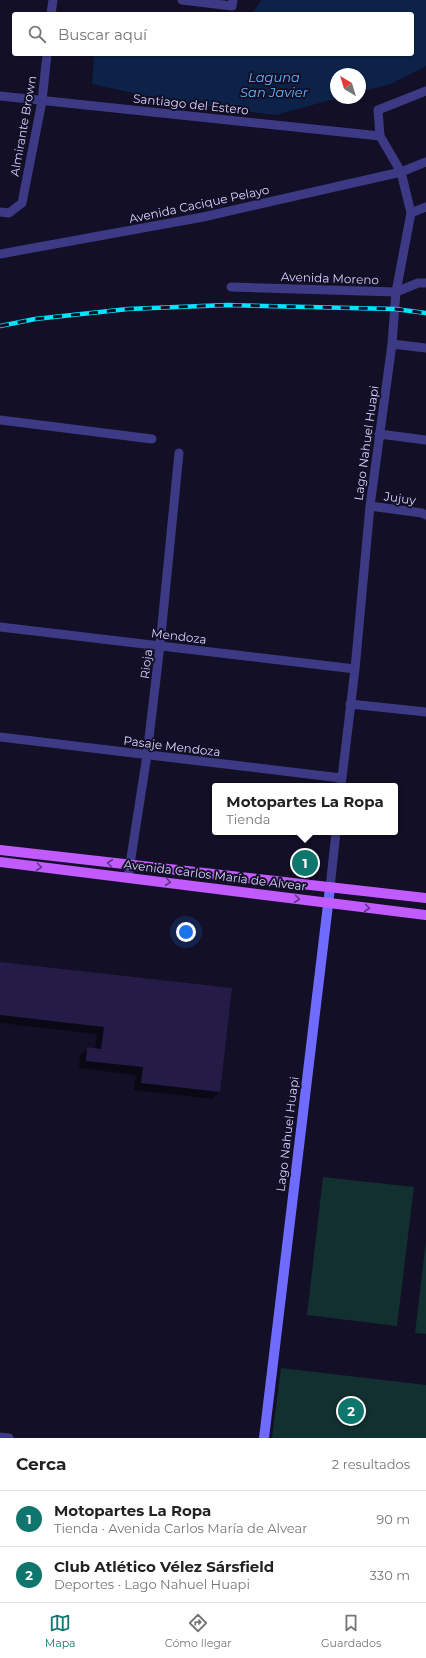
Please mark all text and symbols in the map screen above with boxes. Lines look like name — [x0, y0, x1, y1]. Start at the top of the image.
search box — [12, 12, 414, 56]
icon: search — [26, 23, 48, 45]
text: Buscar aquí — [58, 25, 147, 44]
north arrow — [330, 68, 366, 104]
water label: Laguna San Javier — [240, 69, 309, 100]
street label: Almirante Brown — [7, 74, 39, 178]
street label: Santiago del Estero — [132, 90, 250, 118]
street label: Avenida Cacique Pelayo — [127, 182, 271, 226]
street label: Avenida Moreno — [281, 269, 379, 287]
street label: Lago Nahuel Huapi — [351, 385, 381, 501]
street label: Jujuy — [382, 488, 417, 508]
street label: Mendoza — [150, 625, 208, 647]
street label: Rioja — [137, 648, 155, 680]
street label: Pasaje Mendoza — [123, 733, 221, 759]
popup — [212, 783, 398, 835]
text: Motopartes La Ropa — [226, 792, 384, 811]
text: Tienda — [226, 811, 270, 827]
pin: 1 — [292, 848, 318, 878]
street label: Avenida Carlos María de Alvear — [123, 856, 307, 894]
one-way arrow — [107, 859, 113, 868]
one-way arrow — [36, 862, 42, 871]
one-way arrow — [165, 878, 171, 887]
one-way arrow — [294, 894, 300, 903]
one-way arrow — [364, 903, 370, 912]
your location — [176, 922, 196, 942]
street label: Lago Nahuel Huapi — [272, 1076, 302, 1192]
pin: 2 — [338, 1396, 364, 1426]
text: Cerca — [16, 1454, 66, 1474]
text: 2 resultados — [332, 1456, 410, 1472]
text: Motopartes La Ropa — [54, 1501, 211, 1520]
text: 1 — [26, 1511, 32, 1527]
text: 90 m — [376, 1511, 410, 1527]
text: Tienda · Avenida Carlos María de Alvear — [54, 1520, 307, 1536]
text: Club Atlético Vélez Sársfield — [54, 1557, 274, 1576]
text: 2 — [25, 1567, 33, 1583]
text: 330 m — [370, 1567, 410, 1583]
text: Deportes · Lago Nahuel Huapi — [54, 1576, 250, 1592]
tab: Mapa — [45, 1612, 76, 1650]
tab: Cómo llegar — [165, 1612, 232, 1650]
tab: Guardados — [321, 1612, 381, 1650]

